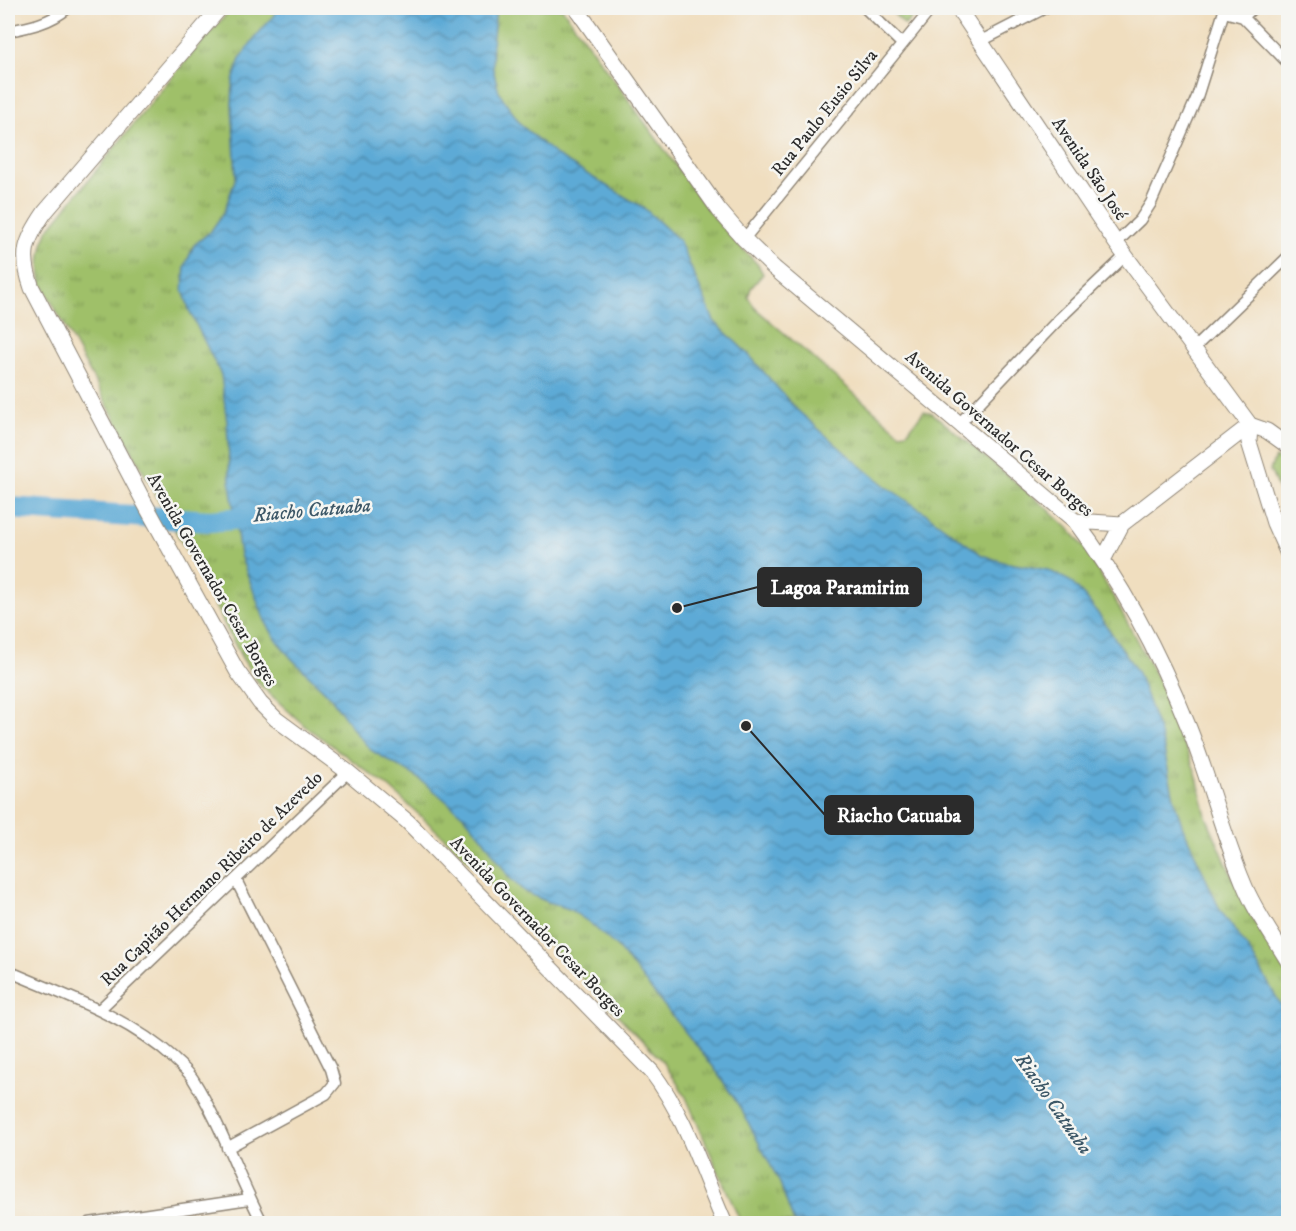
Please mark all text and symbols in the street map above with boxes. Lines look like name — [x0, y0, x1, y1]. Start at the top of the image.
street label: Rua Paulo Eusio Silva — [767, 45, 883, 181]
street label: Avenida São José — [1046, 113, 1132, 225]
street label: Avenida Governador Cesar Borges — [900, 346, 1098, 522]
street label: Avenida Governador Cesar Borges — [142, 470, 282, 690]
water label: Riacho Catuaba — [251, 493, 372, 529]
callout: Lagoa Paramirim — [758, 568, 921, 606]
text: Lagoa Paramirim — [770, 576, 910, 601]
street label: Rua Capitão Hermano Ribeiro de Azevedo — [96, 767, 328, 991]
callout: Riacho Catuaba — [825, 796, 973, 834]
text: Riacho Catuaba — [837, 804, 962, 829]
street label: Avenida Governador Cesar Borges — [445, 832, 629, 1022]
water label: Riacho Catuaba — [1008, 1048, 1097, 1160]

